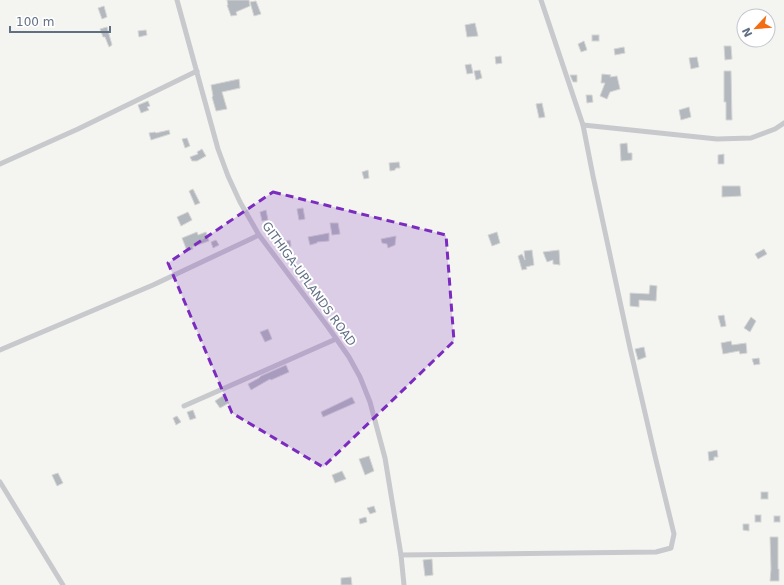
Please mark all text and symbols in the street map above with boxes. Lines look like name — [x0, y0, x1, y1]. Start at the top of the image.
scale bar — [10, 8, 110, 34]
north arrow — [736, 8, 776, 48]
text: 100 m — [16, 15, 54, 29]
text: N — [740, 25, 755, 39]
street label: GITHIGA-UPLANDS ROAD — [259, 219, 359, 349]

